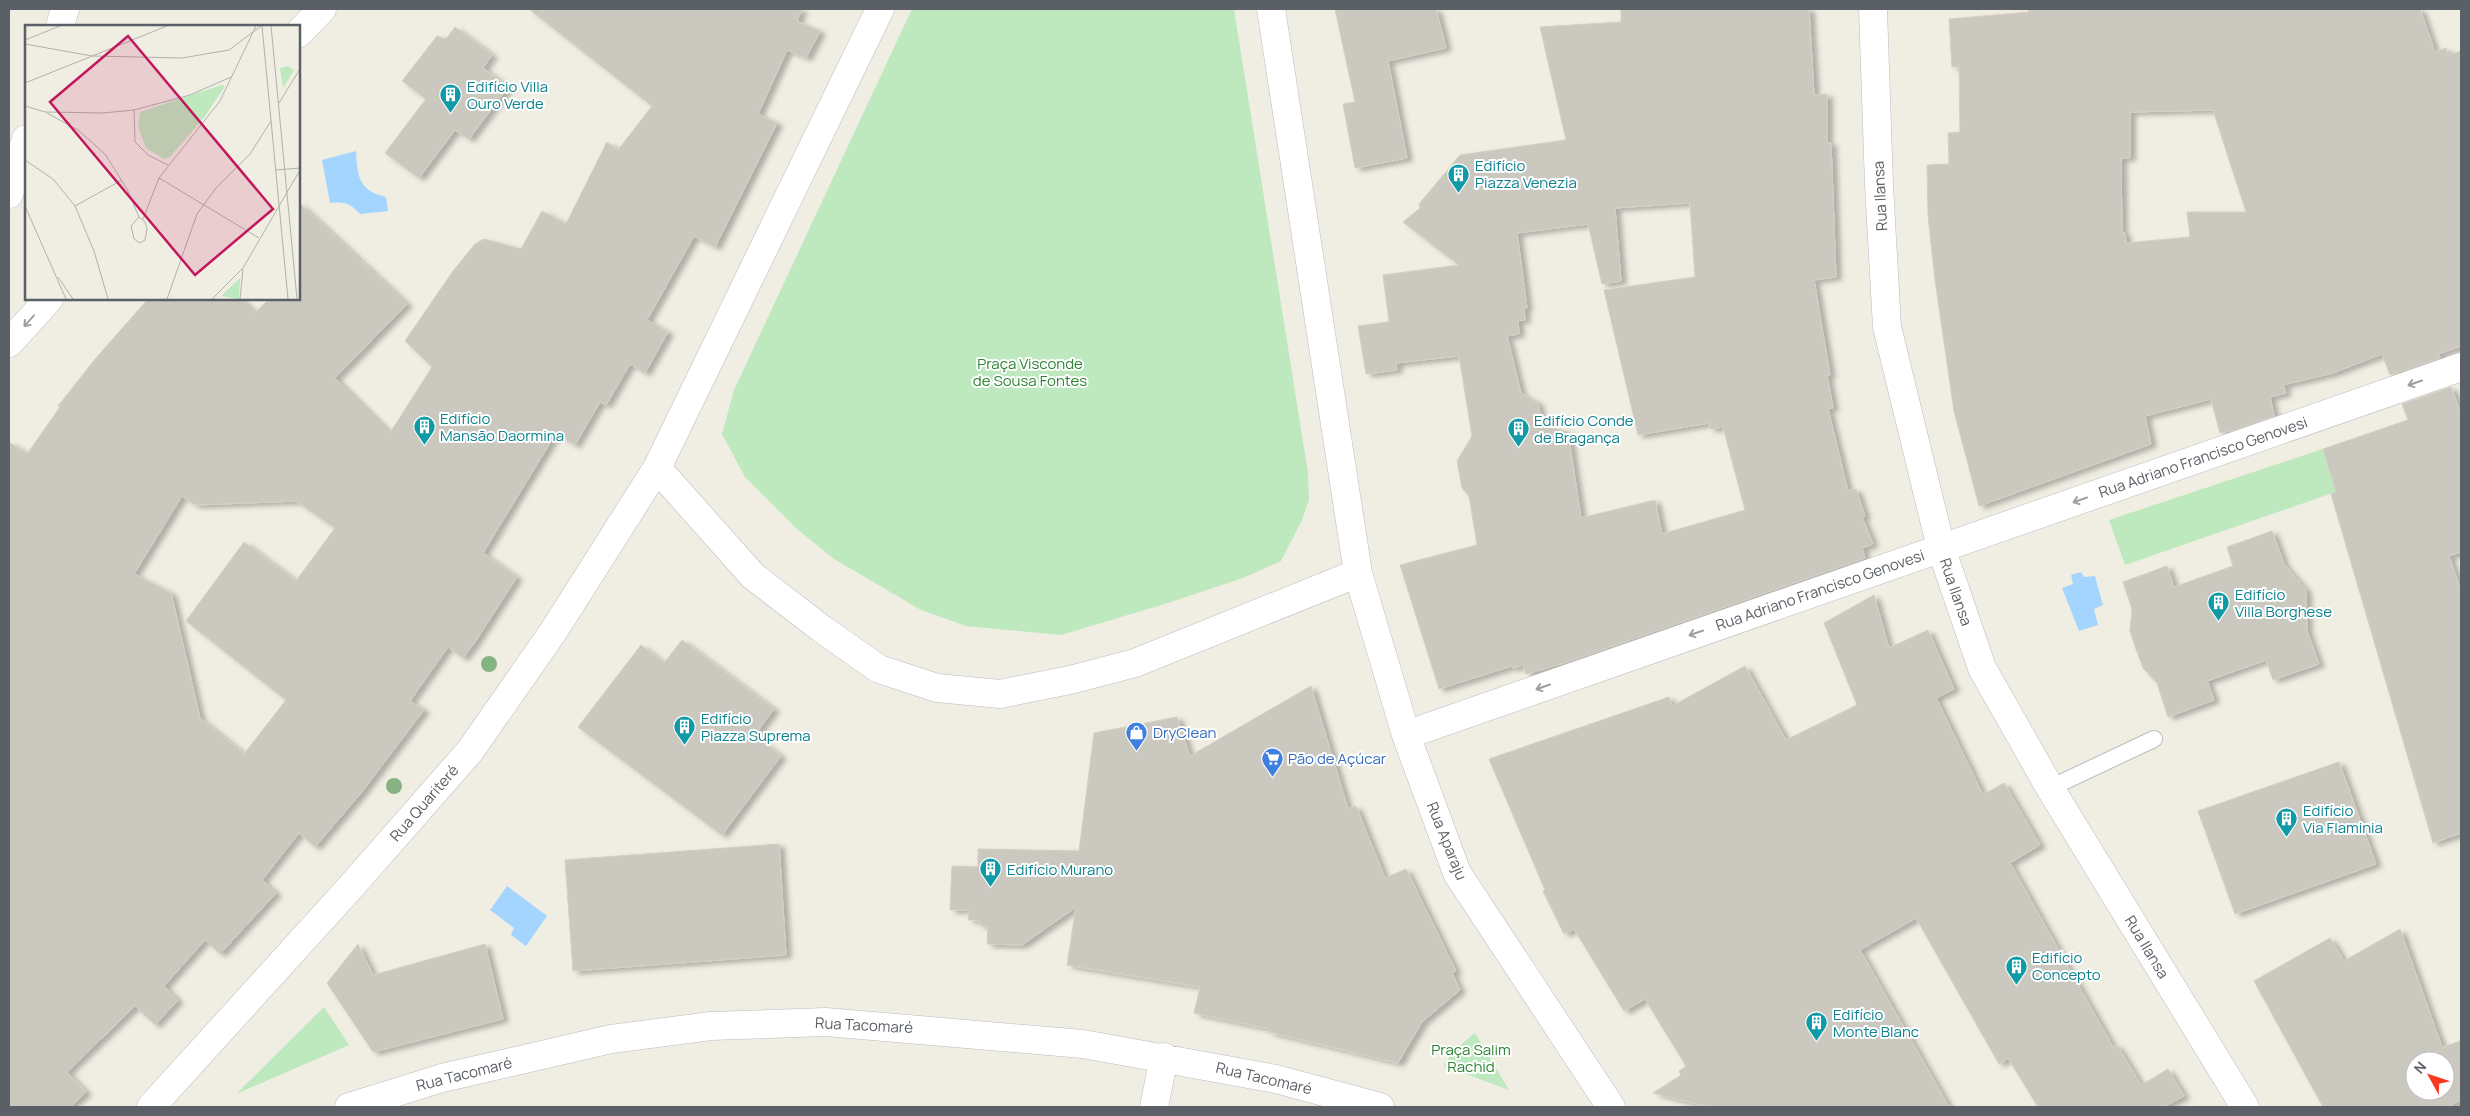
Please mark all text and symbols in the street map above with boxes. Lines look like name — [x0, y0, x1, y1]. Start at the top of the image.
inset map — [25, 25, 300, 300]
place label: Edifício Villa Ouro Verde — [467, 76, 548, 114]
building icon: Edifício Villa Ouro Verde — [439, 83, 463, 114]
place label: Edifício Piazza Venezia — [1475, 155, 1577, 193]
street label: Rua Ilansa — [1868, 160, 1892, 232]
building icon: Edifício Piazza Venezia — [1447, 162, 1471, 193]
one-way arrow — [23, 314, 35, 327]
park label: Praça Visconde de Sousa Fontes — [973, 353, 1087, 391]
one-way arrow — [2407, 379, 2423, 389]
place label: Edifício Mansão Daormina — [440, 408, 564, 446]
place label: Edifício Conde de Bragança — [1534, 410, 1634, 448]
street label: Rua Adriano Francisco Genovesi — [2096, 411, 2310, 503]
building icon: Edifício Mansão Daormina — [412, 415, 436, 446]
building icon: Edifício Conde de Bragança — [1506, 417, 1530, 448]
one-way arrow — [2072, 495, 2088, 505]
street label: Rua Adriano Francisco Genovesi — [1713, 544, 1927, 636]
street label: Rua Ilansa — [1935, 555, 1977, 629]
place label: Edifício Villa Borghese — [2235, 584, 2332, 622]
building icon: Edifício Villa Borghese — [2207, 591, 2231, 622]
one-way arrow — [1689, 629, 1705, 639]
one-way arrow — [1536, 683, 1551, 692]
place label: Edifício Piazza Suprema — [701, 708, 811, 746]
building icon: Edifício Piazza Suprema — [673, 715, 697, 746]
shop icon: DryClean — [1125, 720, 1149, 751]
place label: DryClean — [1153, 722, 1216, 743]
supermarket icon: Pão de Açúcar — [1260, 746, 1284, 777]
place label: Pão de Açúcar — [1288, 748, 1387, 769]
street label: Rua Quariteré — [385, 760, 463, 846]
street label: Rua Aparaju — [1422, 799, 1472, 883]
place label: Edifício Via Flaminia — [2303, 800, 2383, 838]
building icon: Edifício Via Flaminia — [2275, 807, 2299, 838]
building icon: Edifício Murano — [979, 857, 1003, 888]
place label: Edifício Murano — [1007, 859, 1113, 880]
street label: Rua Ilansa — [2120, 912, 2174, 982]
place label: Edifício Concepto — [2032, 947, 2101, 985]
building icon: Edifício Concepto — [2004, 954, 2028, 985]
place label: Edifício Monte Blanc — [1833, 1004, 1919, 1042]
building icon: Edifício Monte Blanc — [1805, 1011, 1829, 1042]
street label: Rua Tacomaré — [814, 1012, 914, 1038]
park label: Praça Salim Rachid — [1431, 1039, 1511, 1077]
north arrow — [2405, 1051, 2455, 1101]
street label: Rua Tacomaré — [414, 1052, 514, 1096]
street label: Rua Tacomaré — [1214, 1057, 1314, 1099]
text: N — [2409, 1057, 2430, 1077]

